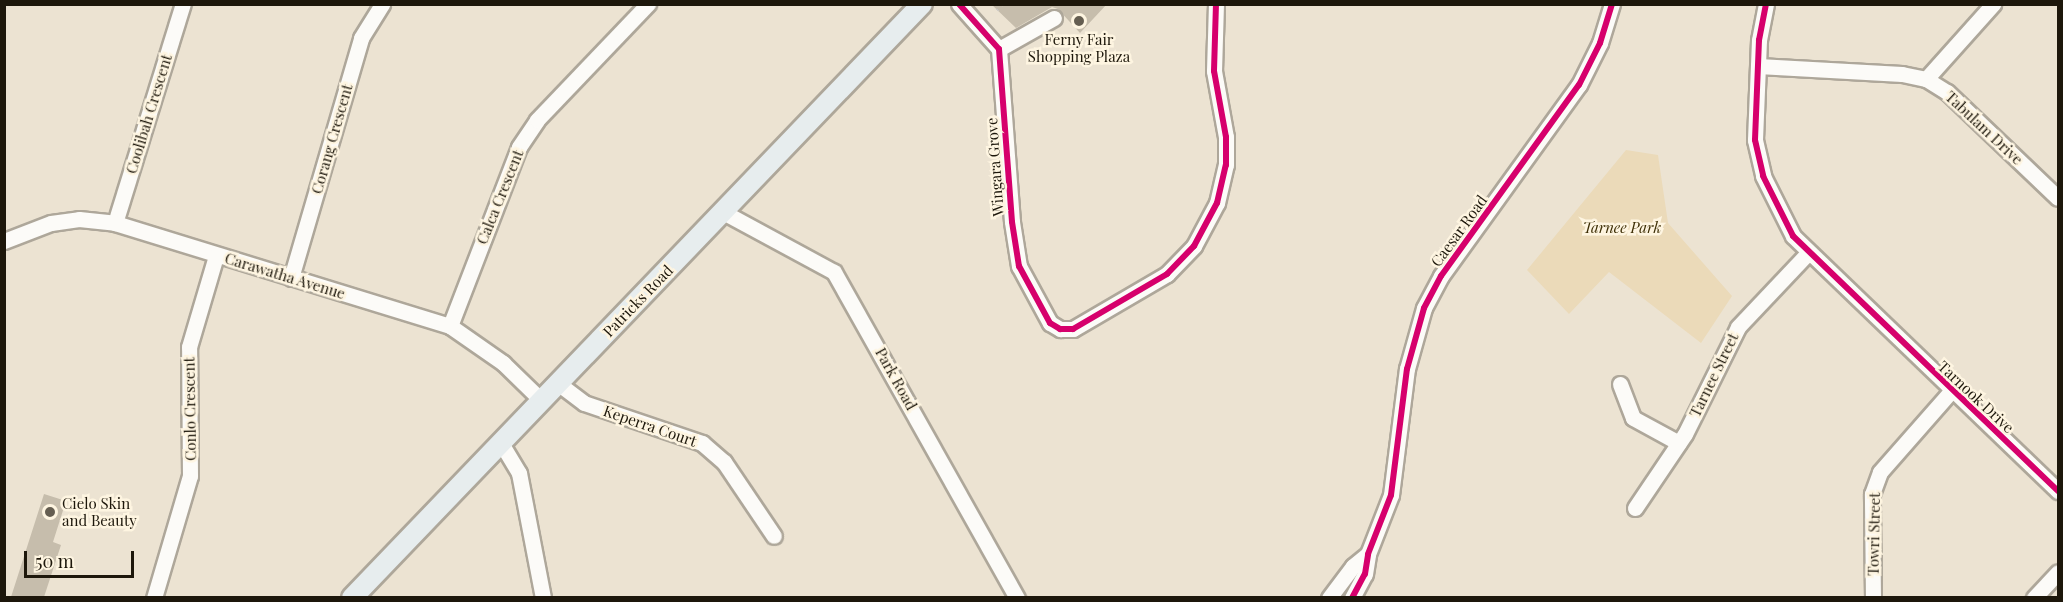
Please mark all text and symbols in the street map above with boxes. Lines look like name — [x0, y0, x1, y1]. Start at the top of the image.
marker: Ferny Fair Shopping Plaza — [1072, 14, 1086, 28]
place label: Ferny Fair Shopping Plaza — [1028, 30, 1130, 65]
street label: Coolibah Crescent — [122, 52, 176, 176]
street label: Corang Crescent — [308, 82, 356, 196]
street label: Tabulam Drive — [1942, 88, 2026, 168]
street label: Wingara Grove — [983, 117, 1007, 217]
street label: Calca Crescent — [473, 147, 527, 247]
street label: Caesar Road — [1427, 192, 1491, 270]
park label: Tarnee Park — [1583, 219, 1661, 237]
street label: Carawatha Avenue — [222, 249, 348, 303]
street label: Patricks Road — [599, 261, 677, 341]
street label: Tarnee Street — [1686, 330, 1742, 420]
street label: Park Road — [871, 345, 921, 413]
street label: Conlo Crescent — [180, 357, 200, 461]
street label: Tarnook Drive — [1934, 357, 2018, 437]
street label: Keperra Court — [601, 402, 699, 450]
street label: Towri Street — [1864, 492, 1884, 576]
place label: Cielo Skin and Beauty — [62, 494, 137, 529]
marker: Cielo Skin and Beauty — [43, 505, 57, 519]
scale bar — [27, 539, 136, 577]
text: 50 m — [35, 549, 74, 573]

